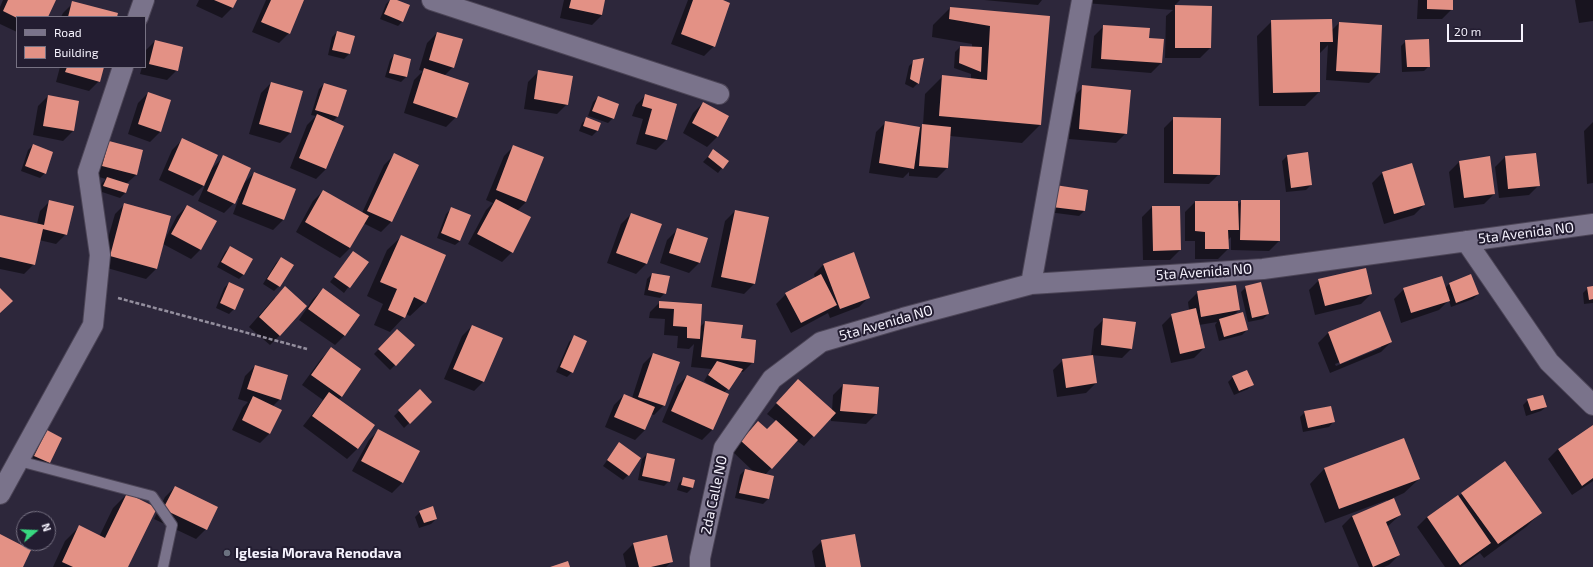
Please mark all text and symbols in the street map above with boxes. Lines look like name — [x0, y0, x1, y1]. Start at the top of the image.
legend — [16, 16, 146, 68]
scale bar — [1449, 16, 1525, 42]
text: 20 m — [1454, 24, 1481, 38]
text: Road — [54, 25, 82, 39]
text: Building — [54, 45, 98, 59]
street label: 5ta Avenida NO — [1477, 219, 1575, 247]
street label: 5ta Avenida NO — [1155, 260, 1253, 284]
street label: 5ta Avenida NO — [837, 302, 935, 344]
street label: 2da Calle NO — [697, 454, 731, 536]
north arrow — [16, 511, 56, 551]
text: N — [39, 521, 54, 533]
place label: Iglesia Morava Renodava — [235, 545, 401, 561]
marker: Iglesia Morava Renodava — [222, 548, 232, 558]

